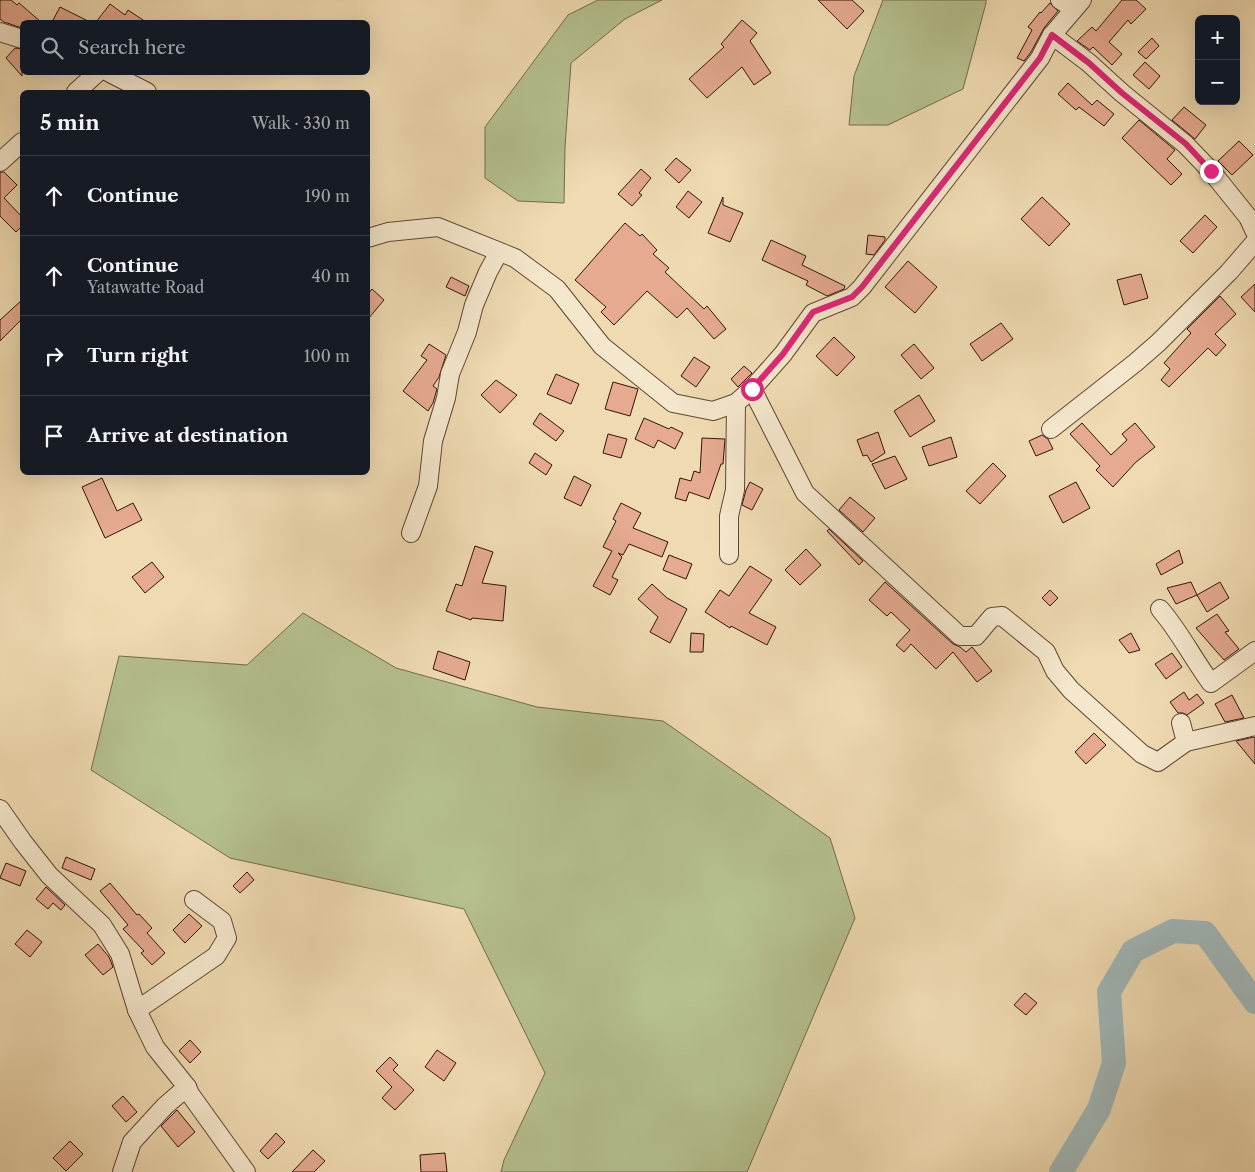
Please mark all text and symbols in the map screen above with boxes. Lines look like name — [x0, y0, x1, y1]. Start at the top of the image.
map controls — [1195, 15, 1240, 105]
button: + — [1195, 15, 1240, 60]
search box — [20, 20, 370, 75]
icon: search — [38, 34, 66, 62]
text: Search here — [78, 36, 186, 59]
button: − — [1195, 60, 1240, 105]
text: 5 min — [40, 110, 100, 135]
text: Walk · 330 m — [252, 113, 350, 133]
route end — [1200, 160, 1223, 183]
icon: ahead — [40, 182, 68, 210]
text: Continue — [87, 184, 179, 207]
text: 190 m — [305, 186, 350, 206]
text: Continue — [87, 254, 179, 277]
icon: ahead — [40, 262, 68, 290]
text: 40 m — [311, 266, 350, 286]
text: Yatawatte Road — [87, 277, 204, 297]
icon: right — [40, 342, 68, 370]
text: Turn right — [87, 344, 188, 367]
text: 100 m — [304, 346, 350, 366]
route start — [741, 378, 764, 401]
icon: arrive — [40, 422, 68, 450]
text: Arrive at destination — [87, 424, 288, 447]

